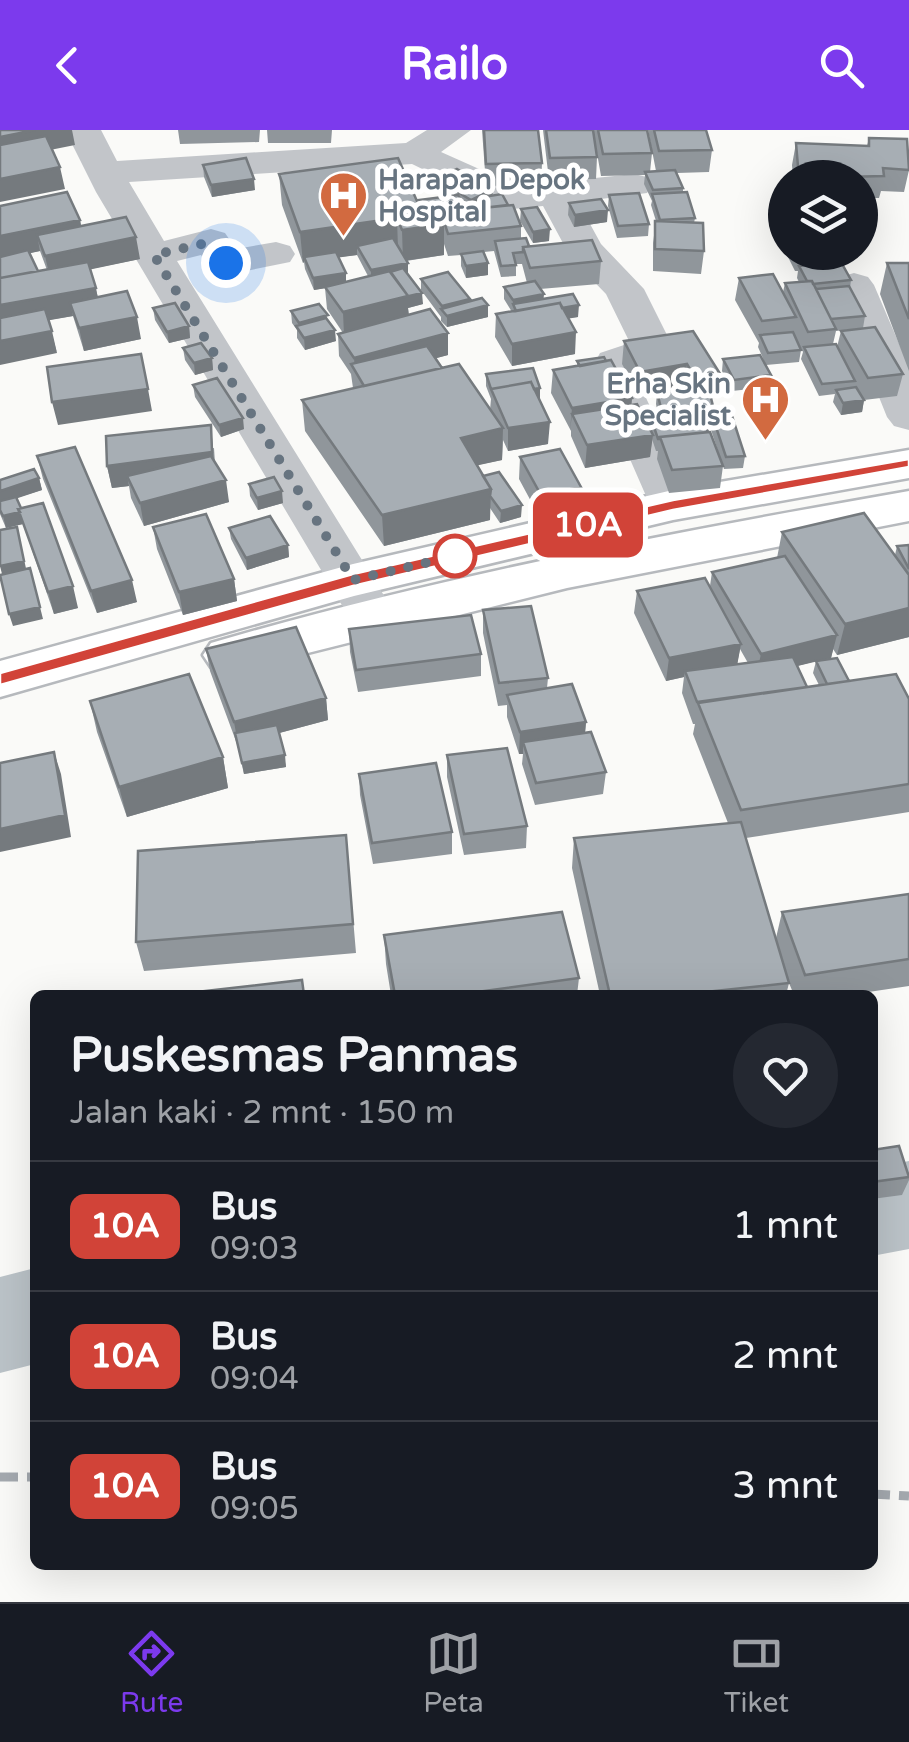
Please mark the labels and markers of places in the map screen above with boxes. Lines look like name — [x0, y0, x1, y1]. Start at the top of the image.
place label: Harapan Depok Hospital — [378, 163, 585, 229]
hospital icon: Harapan Depok Hospital — [317, 170, 369, 238]
place label: Erha Skin Specialist — [605, 367, 731, 433]
hospital icon: Erha Skin Specialist — [740, 374, 792, 442]
unlabelled marker — [434, 535, 476, 577]

